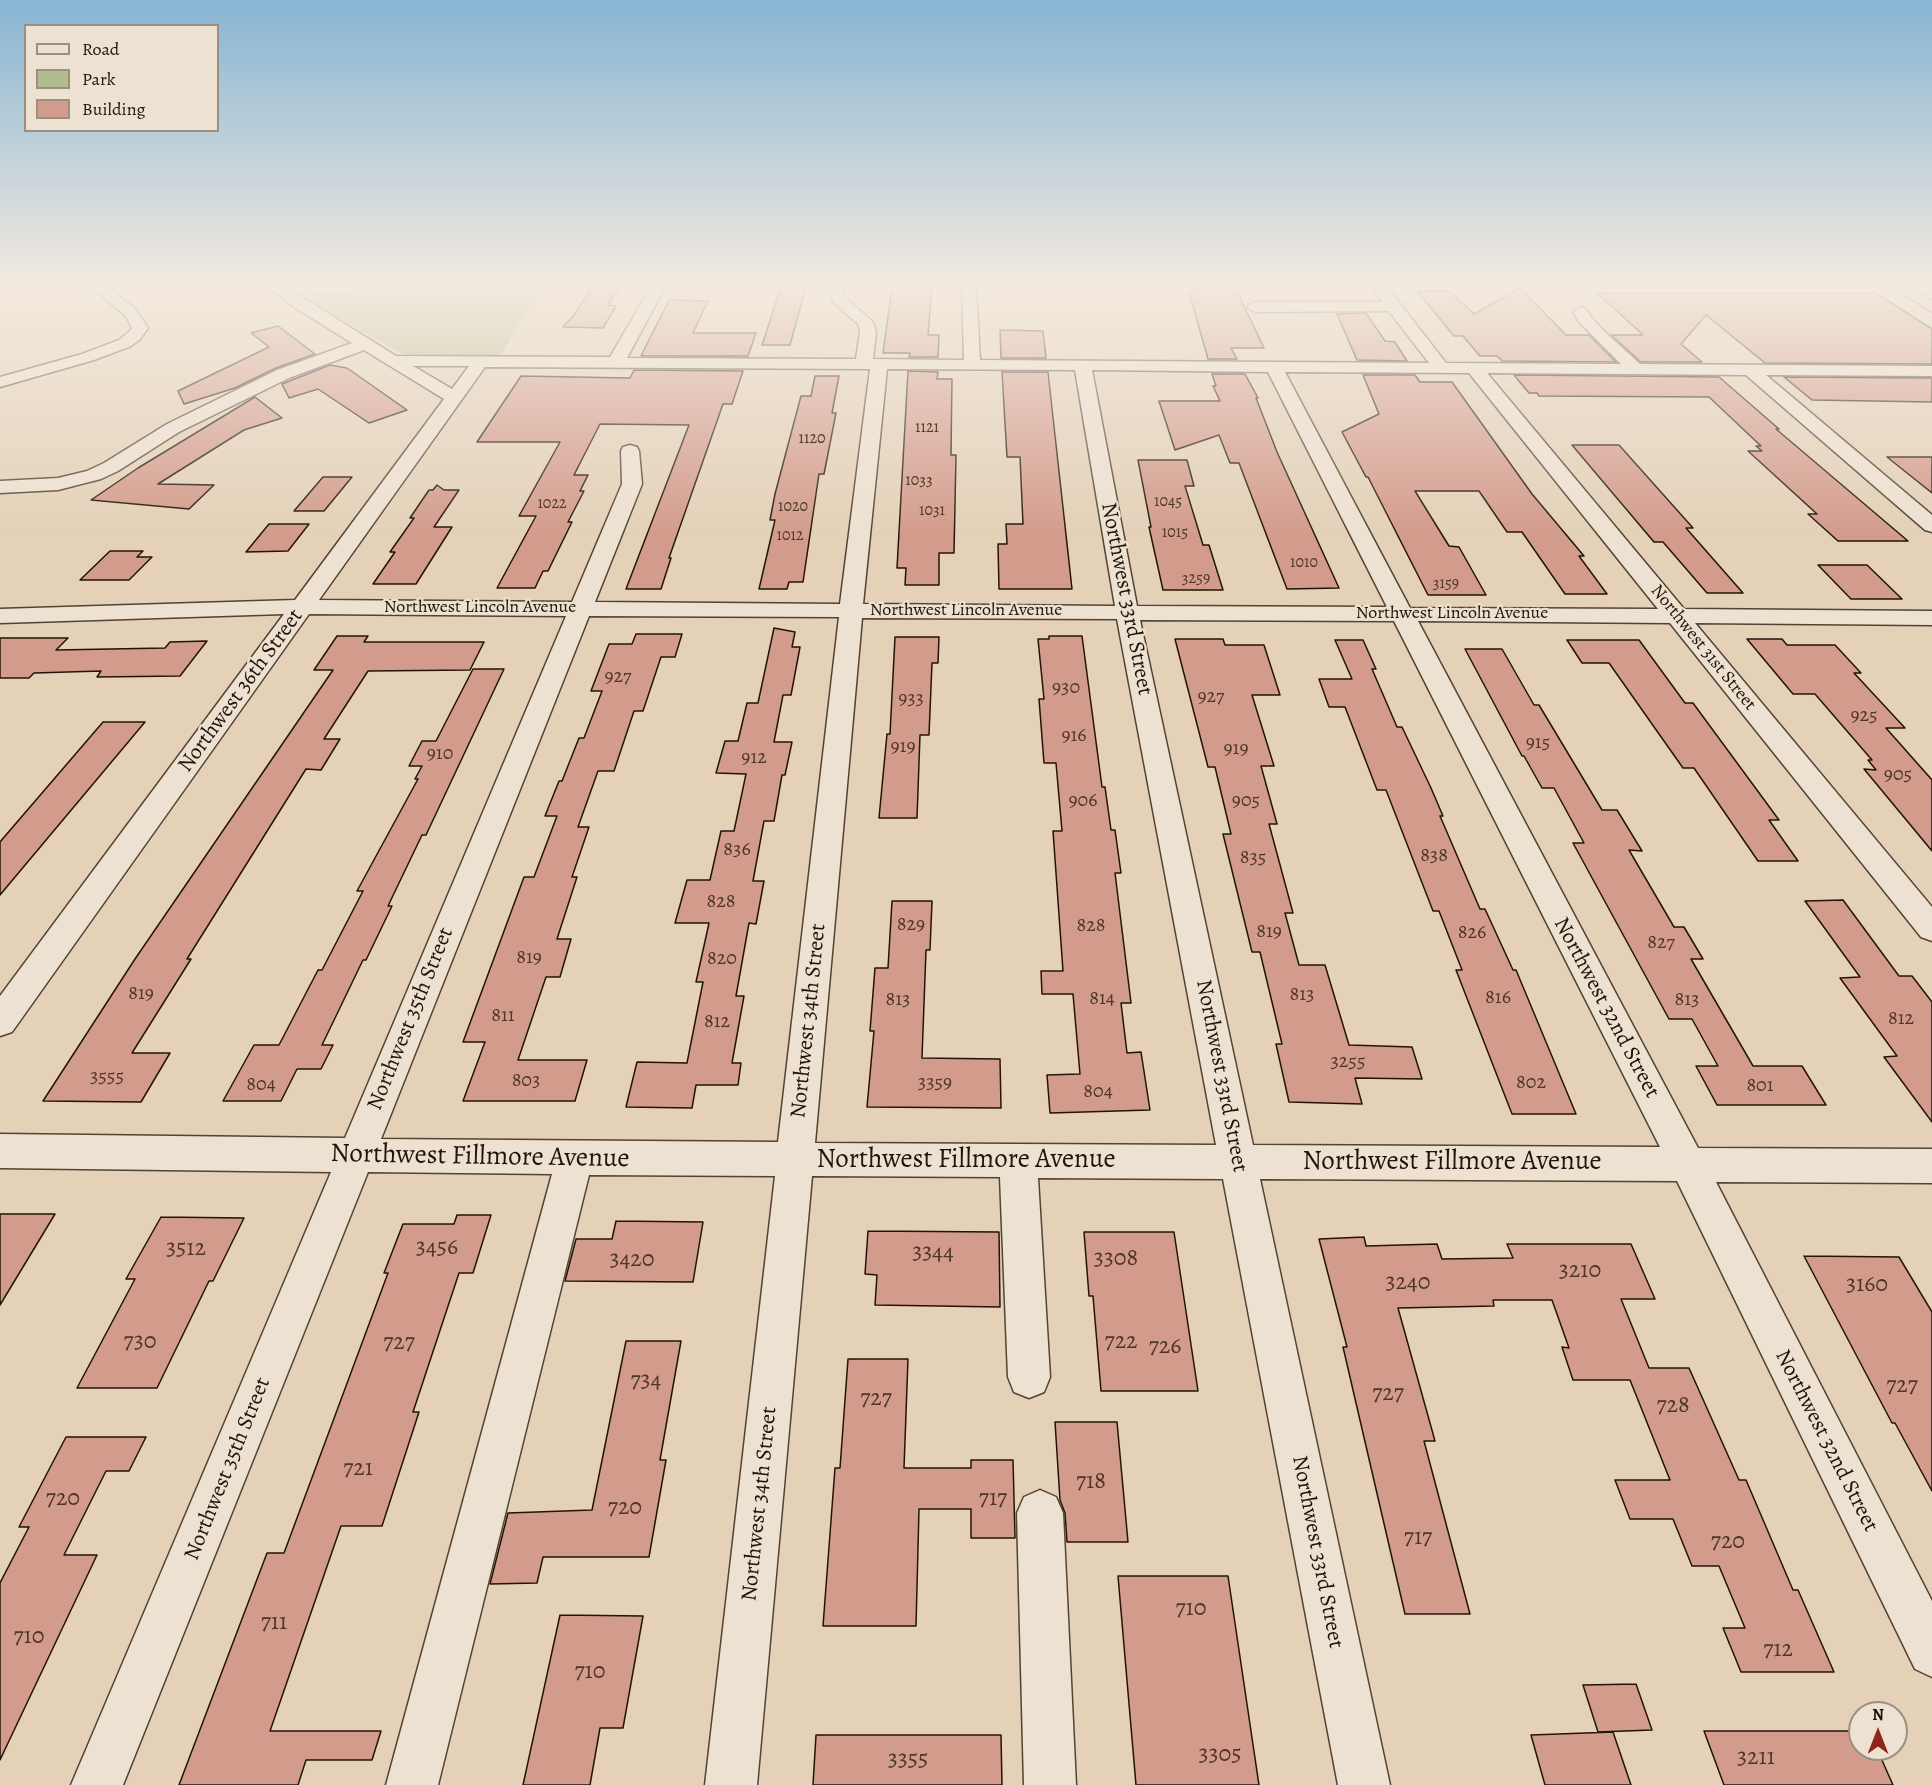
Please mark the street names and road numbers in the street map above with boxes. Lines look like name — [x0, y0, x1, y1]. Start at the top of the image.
street label: Northwest 33rd Street — [1094, 500, 1158, 698]
street label: Northwest 31st Street — [1646, 581, 1760, 715]
street label: Northwest Lincoln Avenue — [384, 597, 576, 619]
street label: Northwest Lincoln Avenue — [870, 600, 1062, 622]
street label: Northwest Lincoln Avenue — [1356, 603, 1548, 625]
street label: Northwest 36th Street — [173, 604, 309, 778]
street label: Northwest 32nd Street — [1547, 913, 1665, 1103]
street label: Northwest 34th Street — [786, 922, 832, 1120]
street label: Northwest 35th Street — [362, 924, 460, 1114]
street label: Northwest 33rd Street — [1189, 977, 1253, 1175]
street label: Northwest Fillmore Avenue — [330, 1138, 630, 1176]
street label: Northwest Fillmore Avenue — [816, 1144, 1116, 1176]
street label: Northwest Fillmore Avenue — [1302, 1146, 1602, 1178]
street label: Northwest 32nd Street — [1769, 1346, 1883, 1536]
street label: Northwest 35th Street — [179, 1374, 277, 1564]
street label: Northwest 34th Street — [737, 1405, 783, 1603]
street label: Northwest 33rd Street — [1285, 1453, 1349, 1651]

